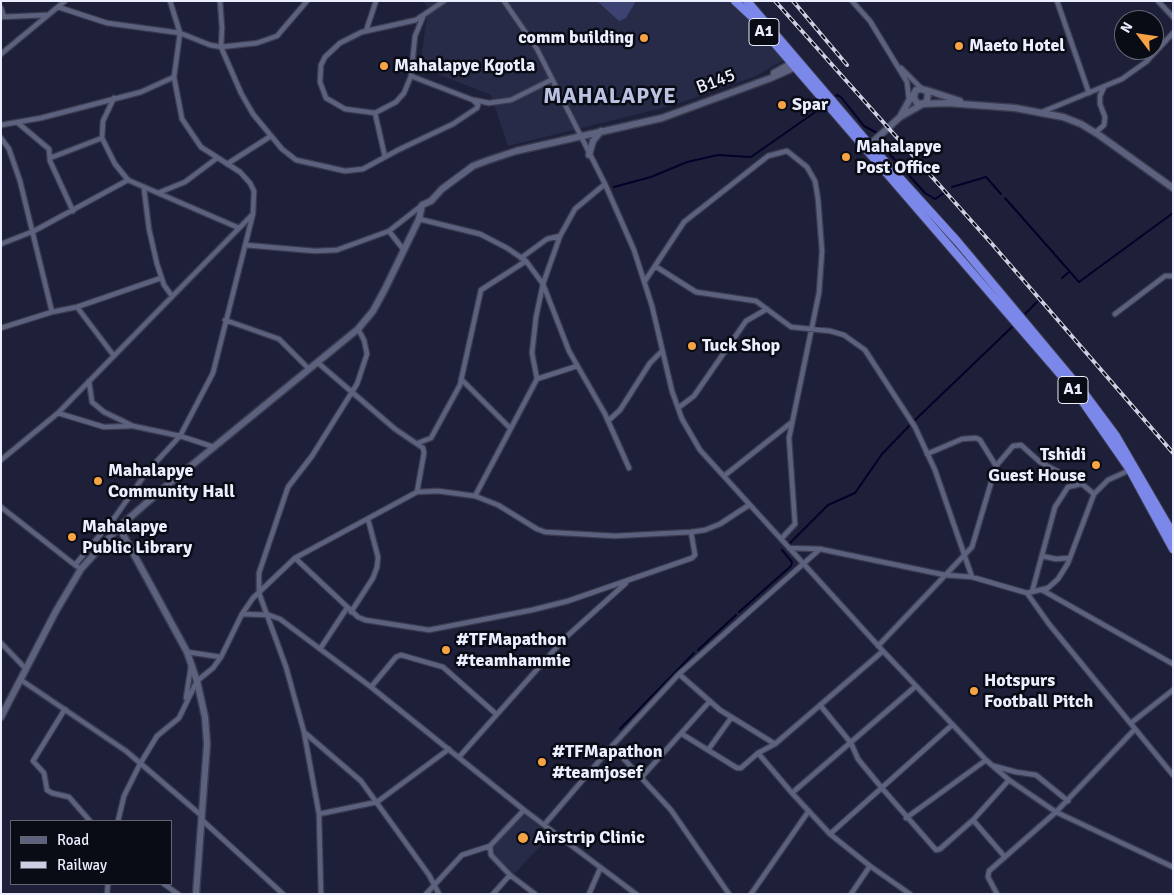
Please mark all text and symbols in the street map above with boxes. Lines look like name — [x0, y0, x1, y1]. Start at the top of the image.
north arrow — [1114, 10, 1164, 60]
road number: A1 — [749, 18, 779, 46]
text: N — [1117, 19, 1136, 36]
place label: comm building — [518, 27, 634, 49]
marker: comm building — [638, 32, 650, 44]
place label: Maeto Hotel — [969, 35, 1065, 57]
marker: Maeto Hotel — [953, 40, 965, 52]
place label: Mahalapye Kgotla — [394, 55, 535, 77]
marker: Mahalapye Kgotla — [378, 60, 390, 72]
street label: B145 — [693, 65, 739, 99]
district label: MAHALAPYE — [542, 84, 678, 110]
place label: Spar — [792, 94, 828, 116]
marker: Spar — [776, 99, 788, 111]
place label: Mahalapye Post Office — [856, 136, 942, 178]
marker: Mahalapye Post Office — [840, 151, 852, 163]
place label: Tuck Shop — [702, 335, 780, 357]
marker: Tuck Shop — [686, 340, 698, 352]
road number: A1 — [1058, 376, 1088, 404]
place label: Tshidi Guest House — [988, 444, 1086, 486]
marker: Tshidi Guest House — [1090, 459, 1102, 471]
place label: Mahalapye Community Hall — [108, 460, 235, 502]
marker: Mahalapye Community Hall — [92, 475, 104, 487]
place label: Mahalapye Public Library — [82, 516, 192, 558]
marker: Mahalapye Public Library — [66, 531, 78, 543]
place label: #TFMapathon #teamhammie — [456, 629, 571, 672]
marker: #TFMapathon #teamhammie — [440, 644, 452, 656]
place label: Hotspurs Football Pitch — [984, 670, 1093, 712]
marker: Hotspurs Football Pitch — [968, 685, 980, 697]
place label: #TFMapathon #teamjosef — [552, 741, 662, 784]
marker: #TFMapathon #teamjosef — [536, 756, 548, 768]
legend — [10, 820, 172, 885]
place label: Airstrip Clinic — [534, 827, 645, 849]
text: Road — [57, 831, 89, 849]
marker: Airstrip Clinic — [516, 831, 530, 845]
text: Railway — [57, 856, 107, 874]

